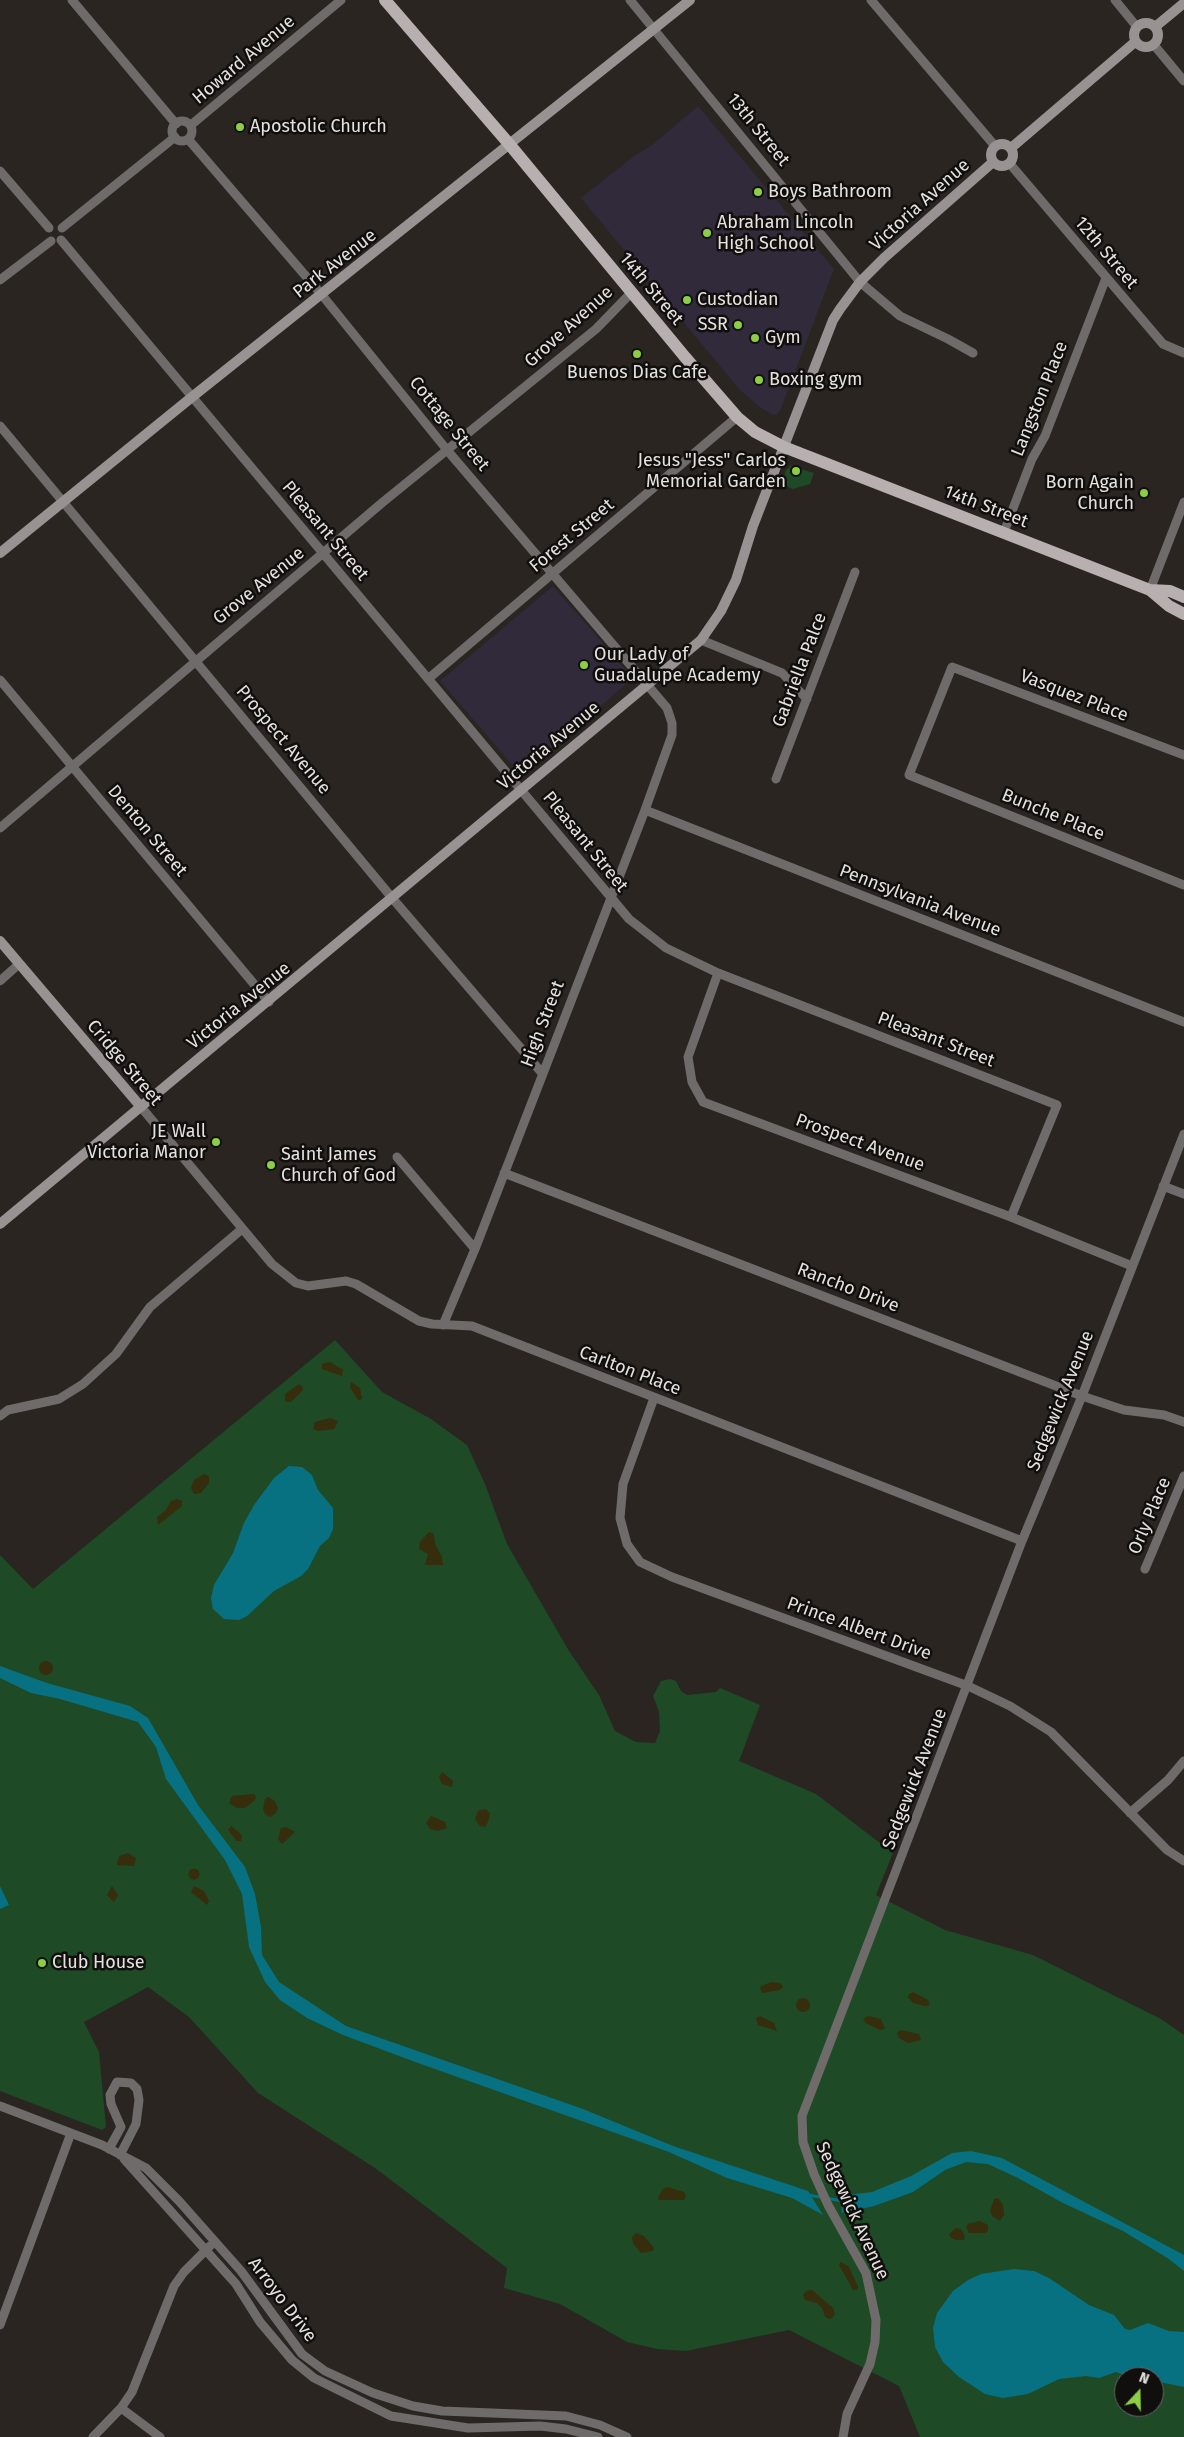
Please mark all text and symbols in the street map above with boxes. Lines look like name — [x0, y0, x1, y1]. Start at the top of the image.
street label: Howard Avenue — [188, 11, 300, 109]
street label: 13th Street — [722, 89, 794, 171]
place label: Apostolic Church — [250, 116, 387, 138]
marker: Apostolic Church — [234, 121, 246, 133]
street label: Victoria Avenue — [866, 155, 974, 255]
place label: Boys Bathroom — [768, 181, 892, 203]
marker: Boys Bathroom — [752, 186, 764, 198]
place label: Abraham Lincoln High School — [717, 212, 854, 254]
street label: 12th Street — [1070, 213, 1142, 293]
street label: Park Avenue — [289, 225, 381, 303]
marker: Abraham Lincoln High School — [701, 227, 713, 239]
street label: 14th Street — [614, 248, 688, 330]
street label: Grove Avenue — [520, 282, 618, 372]
place label: Custodian — [697, 289, 779, 311]
marker: Custodian — [681, 294, 693, 306]
place label: SSR — [698, 314, 728, 336]
marker: SSR — [732, 319, 744, 331]
place label: Gym — [765, 327, 801, 349]
marker: Gym — [749, 332, 761, 344]
street label: Langston Place — [1007, 338, 1073, 460]
marker: Buenos Dias Cafe — [631, 348, 643, 360]
place label: Buenos Dias Cafe — [567, 362, 707, 384]
place label: Boxing gym — [769, 369, 862, 391]
street label: Cottage Street — [404, 372, 494, 476]
marker: Boxing gym — [753, 374, 765, 386]
place label: Jesus "Jess" Carlos Memorial Garden — [637, 450, 786, 492]
marker: Jesus "Jess" Carlos Memorial Garden — [790, 465, 802, 477]
place label: Born Again Church — [1046, 472, 1134, 514]
street label: Pleasant Street — [277, 477, 373, 585]
street label: 14th Street — [941, 481, 1031, 533]
marker: Born Again Church — [1138, 487, 1150, 499]
street label: Forest Street — [525, 494, 619, 578]
street label: Grove Avenue — [209, 543, 309, 629]
street label: Gabriella Palce — [768, 610, 832, 730]
place label: Our Lady of Guadalupe Academy — [594, 644, 760, 686]
marker: Our Lady of Guadalupe Academy — [578, 659, 590, 671]
street label: Vasquez Place — [1017, 665, 1131, 727]
street label: Prospect Avenue — [231, 681, 335, 799]
street label: Victoria Avenue — [494, 697, 604, 795]
street label: Denton Street — [102, 781, 192, 881]
street label: Bunche Place — [998, 785, 1108, 845]
street label: Pleasant Street — [538, 787, 632, 897]
street label: Pennsylvania Avenue — [836, 860, 1004, 942]
street label: Victoria Avenue — [183, 958, 295, 1054]
street label: High Street — [517, 978, 569, 1070]
street label: Pleasant Street — [875, 1008, 997, 1072]
street label: Cridge Street — [82, 1016, 166, 1110]
street label: Prospect Avenue — [793, 1110, 927, 1176]
place label: JE Wall Victoria Manor — [87, 1121, 206, 1164]
marker: JE Wall Victoria Manor — [210, 1136, 222, 1148]
place label: Saint James Church of God — [281, 1144, 396, 1186]
marker: Saint James Church of God — [265, 1159, 277, 1171]
street label: Rancho Drive — [794, 1259, 902, 1317]
street label: Sedgewick Avenue — [1023, 1328, 1099, 1474]
street label: Carlton Place — [576, 1342, 684, 1400]
street label: Orly Place — [1124, 1474, 1176, 1558]
street label: Prince Albert Drive — [784, 1593, 934, 1665]
street label: Sedgewick Avenue — [878, 1705, 952, 1853]
place label: Club House — [52, 1952, 145, 1974]
marker: Club House — [36, 1957, 48, 1969]
street label: Sedgewick Avenue — [811, 2139, 893, 2283]
street label: Arroyo Drive — [243, 2253, 321, 2347]
north arrow — [1114, 2367, 1164, 2417]
text: N — [1137, 2369, 1152, 2388]

